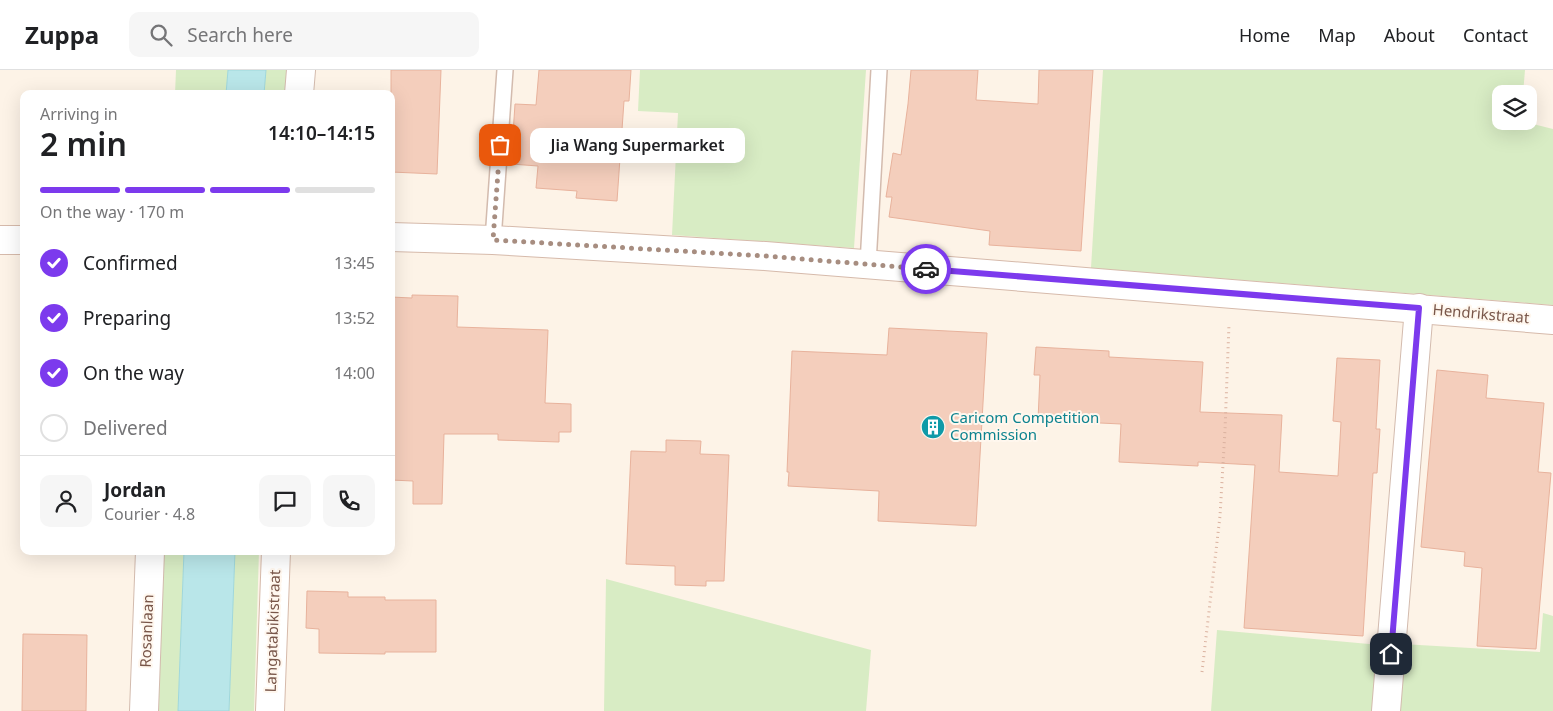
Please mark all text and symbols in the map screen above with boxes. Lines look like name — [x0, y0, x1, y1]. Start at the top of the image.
search box — [129, 12, 479, 57]
text: Zuppa — [25, 18, 99, 51]
icon: search — [147, 21, 175, 49]
text: Search here — [187, 22, 293, 48]
text: Home — [1239, 23, 1290, 47]
text: Map — [1318, 23, 1356, 47]
text: About — [1384, 23, 1435, 47]
text: Contact — [1463, 23, 1528, 47]
map controls — [1492, 85, 1537, 130]
button: layers — [1492, 85, 1537, 130]
text: Arriving in — [40, 103, 118, 125]
text: 14:10–14:15 — [268, 120, 375, 146]
text: 2 min — [40, 122, 127, 165]
pin — [479, 124, 521, 166]
callout: Jia Wang Supermarket — [530, 128, 745, 162]
icon: bag — [486, 131, 514, 159]
text: Jia Wang Supermarket — [551, 134, 724, 156]
text: On the way · 170 m — [40, 201, 184, 223]
courier — [901, 244, 951, 294]
icon: check — [40, 249, 68, 277]
text: Confirmed — [83, 250, 178, 276]
text: 13:45 — [334, 252, 375, 274]
icon: car — [912, 255, 940, 283]
street label: Hendrikstraat — [1432, 299, 1531, 327]
icon: check — [40, 304, 68, 332]
text: Preparing — [83, 305, 171, 331]
text: 13:52 — [334, 307, 375, 329]
icon: check — [40, 359, 68, 387]
text: On the way — [83, 360, 184, 386]
text: 14:00 — [334, 362, 375, 384]
place label: Caricom Competition Commission — [950, 407, 1099, 444]
building icon: Caricom Competition Commission — [920, 414, 946, 440]
text: Delivered — [83, 415, 168, 441]
button: person — [40, 475, 92, 527]
button: chat — [259, 475, 311, 527]
button: phone — [323, 475, 375, 527]
text: Jordan — [104, 477, 166, 503]
text: Courier · 4.8 — [104, 503, 195, 525]
street label: Langatabikistraat — [260, 569, 284, 693]
street label: Rosanlaan — [135, 594, 157, 668]
pin — [1370, 633, 1412, 675]
icon: home — [1377, 640, 1405, 668]

